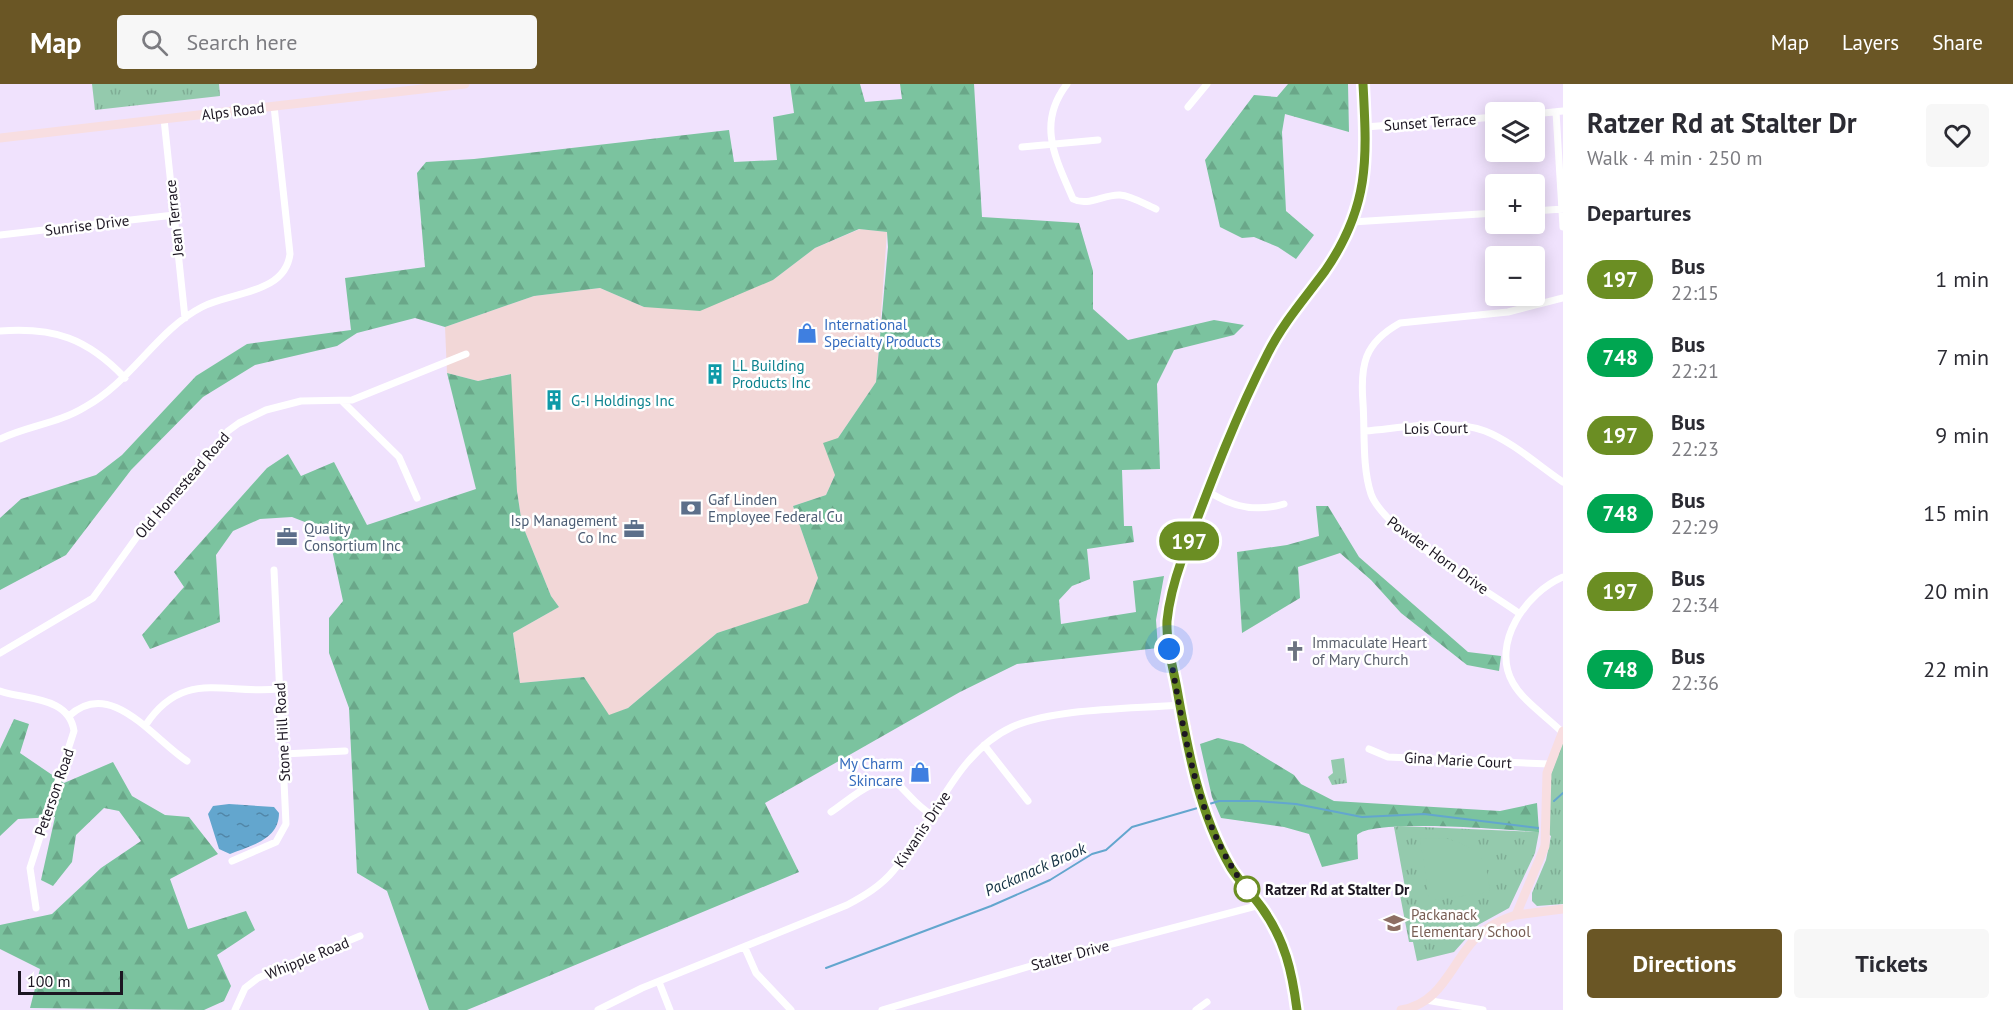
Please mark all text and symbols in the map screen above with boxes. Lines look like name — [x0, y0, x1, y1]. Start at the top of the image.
search box — [117, 15, 537, 69]
text: Map — [30, 24, 81, 61]
icon: search — [138, 26, 171, 59]
text: Search here — [186, 28, 297, 56]
text: Map — [1771, 29, 1809, 56]
text: Layers — [1842, 29, 1899, 56]
text: Share — [1932, 29, 1983, 56]
street label: Alps Road — [200, 98, 266, 124]
map controls — [1485, 102, 1545, 306]
button: layers — [1485, 102, 1545, 162]
text: Ratzer Rd at Stalter Dr — [1587, 104, 1856, 141]
button: heart — [1926, 104, 1989, 167]
street label: Sunset Terrace — [1383, 109, 1477, 135]
text: Walk · 4 min · 250 m — [1587, 145, 1763, 171]
button: + — [1485, 174, 1545, 234]
street label: Jean Terrace — [161, 179, 188, 258]
text: Departures — [1587, 199, 1691, 227]
street label: Sunrise Drive — [44, 210, 130, 240]
button: − — [1485, 246, 1545, 306]
text: Bus — [1671, 252, 1705, 280]
text: 1 min — [1935, 265, 1989, 293]
text: 197 — [1602, 266, 1638, 293]
text: 22:15 — [1671, 280, 1719, 306]
place label: International Specialty Products — [824, 315, 941, 351]
shop icon: International Specialty Products — [795, 321, 819, 345]
text: Bus — [1671, 330, 1705, 358]
text: 7 min — [1937, 343, 1989, 371]
text: 748 — [1602, 344, 1638, 371]
place label: LL Building Products Inc — [732, 356, 811, 392]
text: 22:21 — [1671, 358, 1719, 384]
building icon: LL Building Products Inc — [703, 362, 727, 386]
building icon: G-I Holdings Inc — [542, 388, 566, 412]
place label: G-I Holdings Inc — [571, 391, 675, 410]
text: Bus — [1671, 408, 1705, 436]
street label: Lois Court — [1404, 418, 1468, 438]
text: 9 min — [1935, 421, 1989, 449]
text: 197 — [1602, 422, 1638, 449]
street label: Old Homestead Road — [131, 428, 233, 542]
text: 22:23 — [1671, 436, 1719, 462]
text: Bus — [1671, 486, 1705, 514]
place label: Gaf Linden Employee Federal Cu — [708, 490, 843, 526]
bank icon: Gaf Linden Employee Federal Cu — [679, 496, 703, 520]
text: 15 min — [1923, 499, 1989, 527]
text: 748 — [1602, 500, 1638, 527]
place label: Isp Management Co Inc — [510, 511, 617, 547]
street label: Powder Horn Drive — [1384, 512, 1492, 598]
text: 22:29 — [1671, 514, 1719, 540]
office icon: Isp Management Co Inc — [622, 517, 646, 541]
place label: Quality Consortium Inc — [304, 519, 401, 555]
line badge: 197 — [1154, 522, 1224, 560]
office icon: Quality Consortium Inc — [275, 525, 299, 549]
text: 197 — [1171, 528, 1207, 555]
text: Bus — [1671, 564, 1705, 592]
text: 20 min — [1923, 577, 1989, 605]
text: 197 — [1602, 578, 1638, 605]
text: 22:34 — [1671, 592, 1719, 618]
place label: Immaculate Heart of Mary Church — [1312, 633, 1427, 669]
your location — [1154, 634, 1184, 664]
church icon: Immaculate Heart of Mary Church — [1283, 639, 1307, 663]
text: Bus — [1671, 642, 1705, 670]
text: 22 min — [1923, 655, 1989, 683]
text: 748 — [1602, 656, 1638, 683]
text: 22:36 — [1671, 670, 1719, 696]
street label: Stone Hill Road — [270, 682, 294, 782]
street label: Peterson Road — [30, 746, 78, 838]
street label: Gina Marie Court — [1404, 748, 1512, 772]
place label: My Charm Skincare — [839, 754, 903, 790]
shop icon: My Charm Skincare — [908, 760, 932, 784]
street label: Kiwanis Drive — [890, 787, 954, 871]
water label: Packanack Brook — [981, 837, 1089, 900]
marker: Ratzer Rd at Stalter Dr — [1234, 876, 1260, 902]
place label: Ratzer Rd at Stalter Dr — [1265, 880, 1410, 899]
place label: Packanack Elementary School — [1411, 905, 1531, 941]
school or university icon: Packanack Elementary School — [1382, 911, 1406, 935]
button: Directions — [1587, 929, 1782, 998]
button: Tickets — [1794, 929, 1989, 998]
street label: Whipple Road — [262, 933, 352, 983]
street label: Stalter Drive — [1029, 935, 1111, 975]
scale bar — [18, 968, 123, 996]
text: 100 m — [27, 971, 70, 991]

